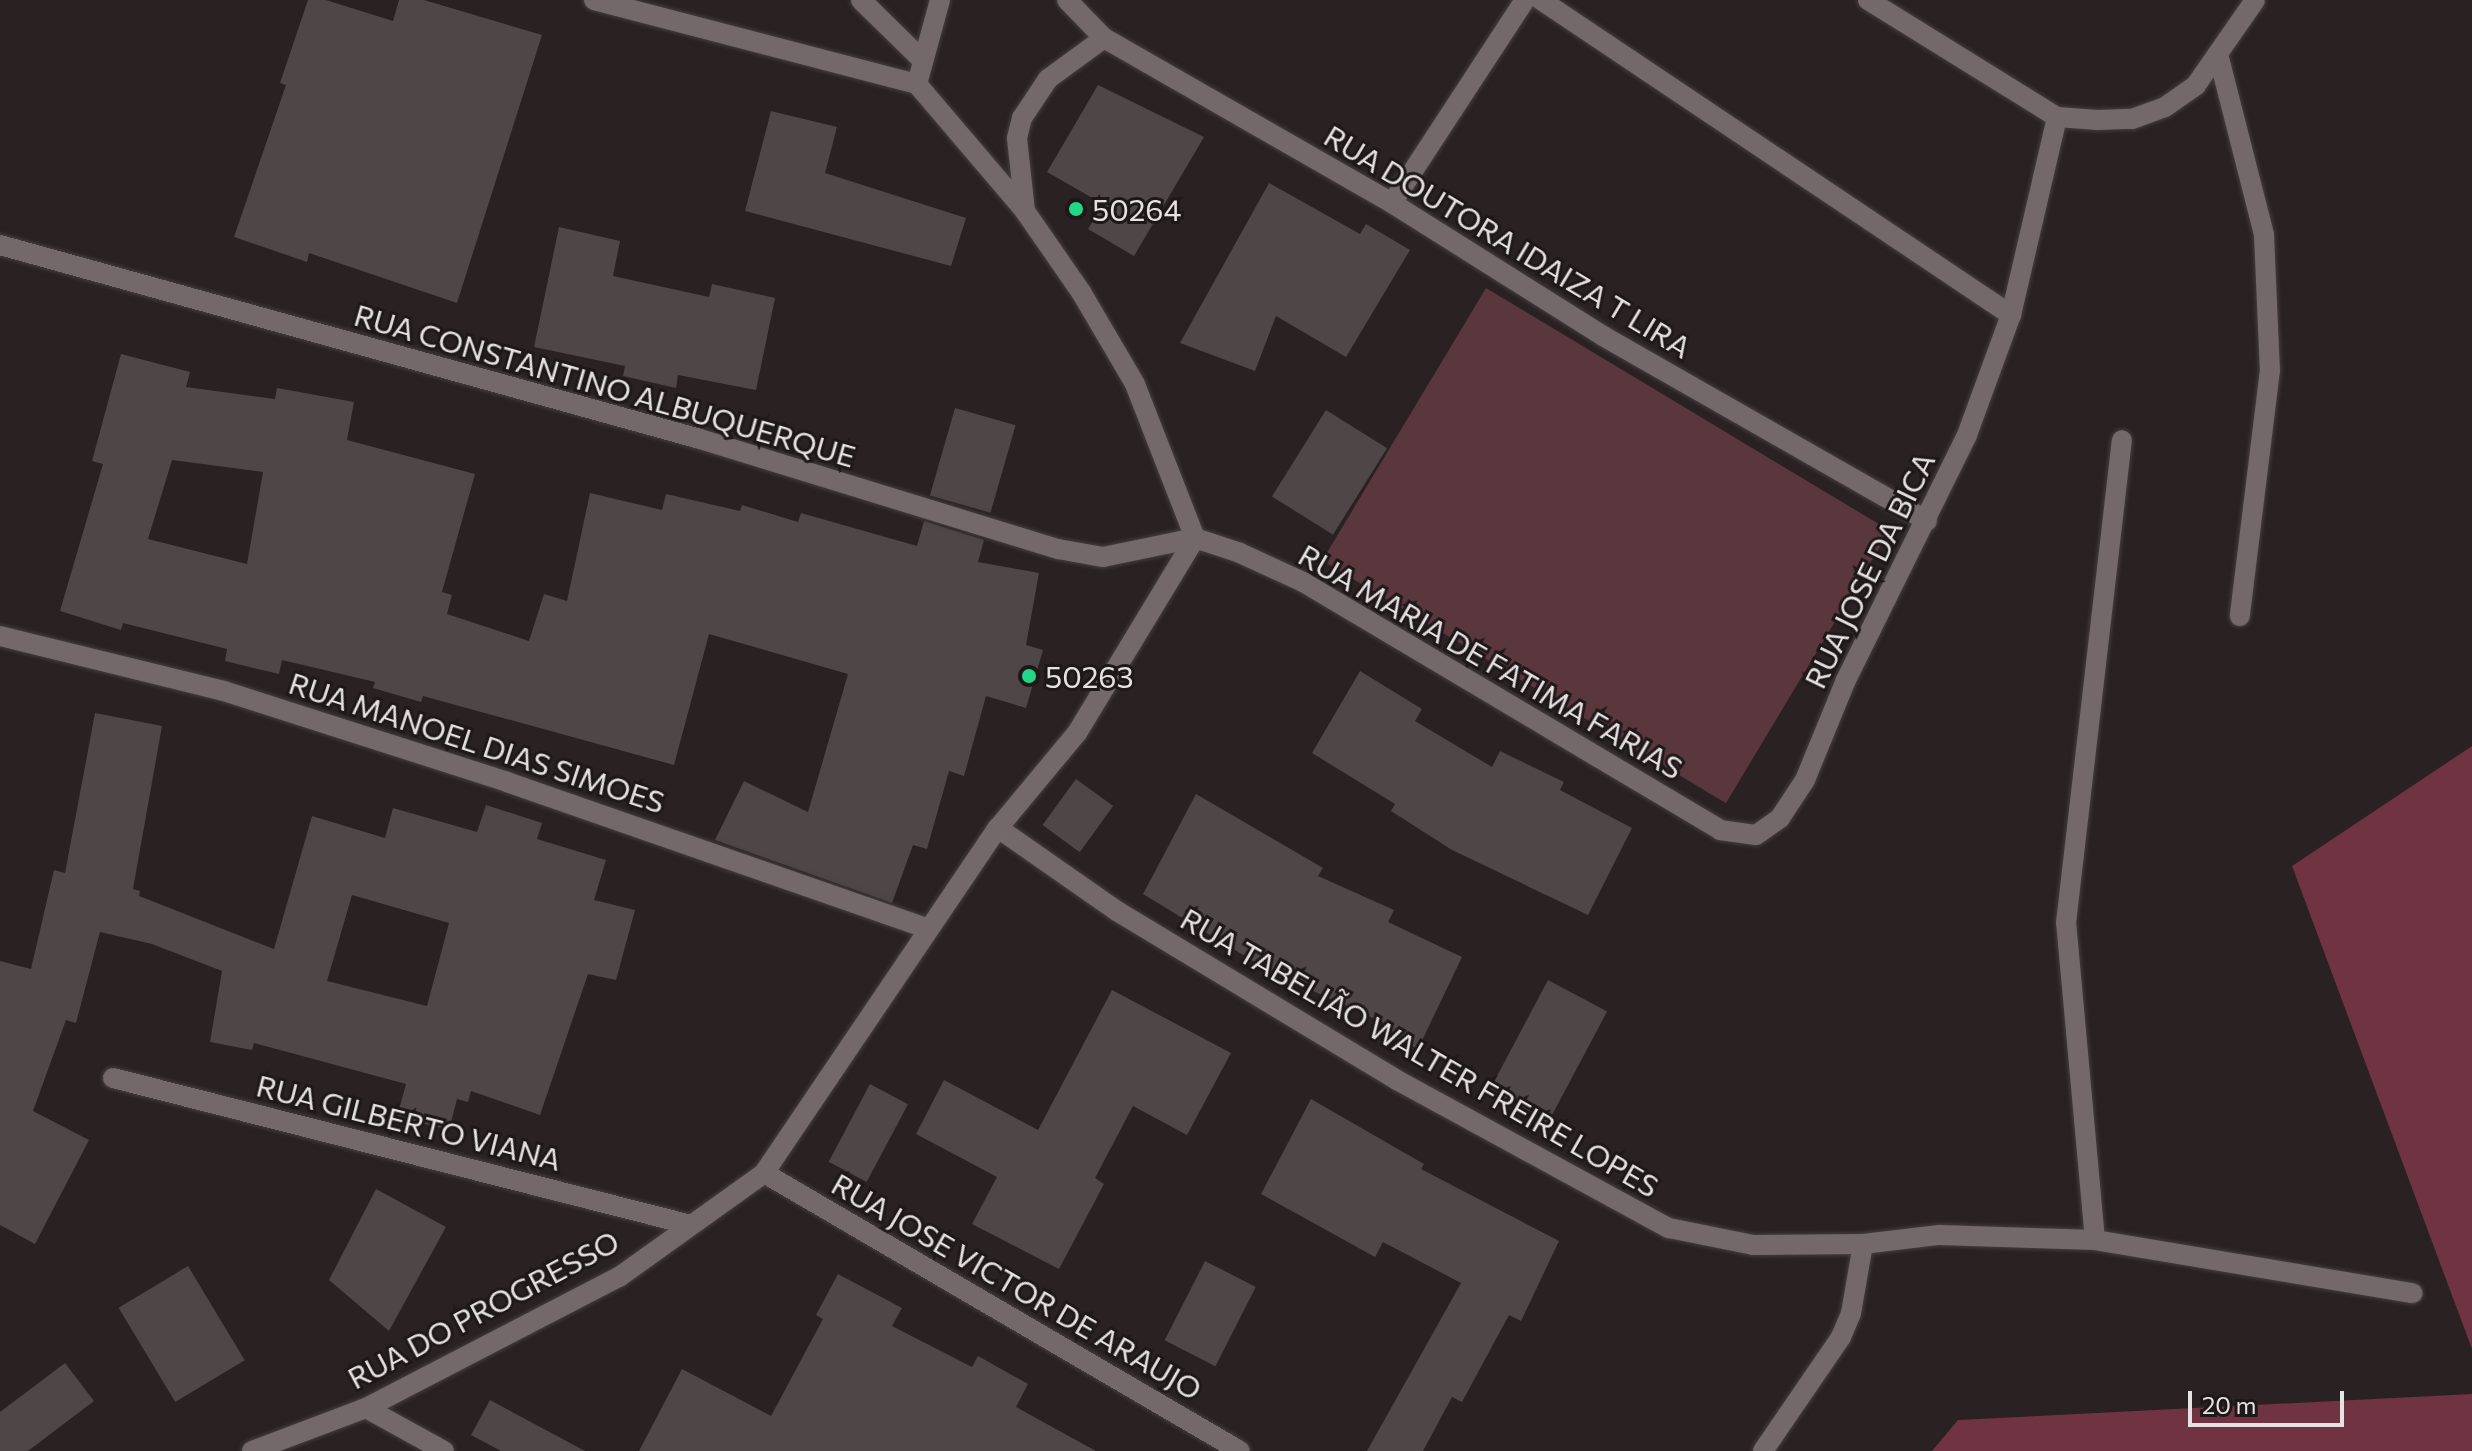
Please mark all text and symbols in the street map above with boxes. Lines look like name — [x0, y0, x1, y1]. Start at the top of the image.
street label: RUA DOUTORA IDAIZA T LIRA — [1318, 117, 1698, 365]
place label: 50264 — [1092, 191, 1181, 227]
marker: 50264 — [1067, 200, 1085, 218]
street label: RUA CONSTANTINO ALBUQUERQUE — [350, 296, 860, 474]
street label: RUA JOSE DA BICA — [1796, 446, 1942, 694]
street label: RUA MARIA DE FATIMA FARIAS — [1293, 536, 1689, 786]
place label: 50263 — [1045, 658, 1134, 694]
street label: RUA MANOEL DIAS SIMOES — [285, 664, 669, 820]
marker: 50263 — [1020, 667, 1038, 685]
street label: RUA TABELIÃO WALTER FREIRE LOPES — [1175, 900, 1665, 1204]
street label: RUA GILBERTO VIANA — [253, 1067, 565, 1177]
street label: RUA JOSE VICTOR DE ARAUJO — [826, 1165, 1208, 1407]
street label: RUA DO PROGRESSO — [341, 1222, 625, 1396]
scale bar — [2192, 1375, 2348, 1425]
text: 20 m — [2202, 1390, 2256, 1419]

